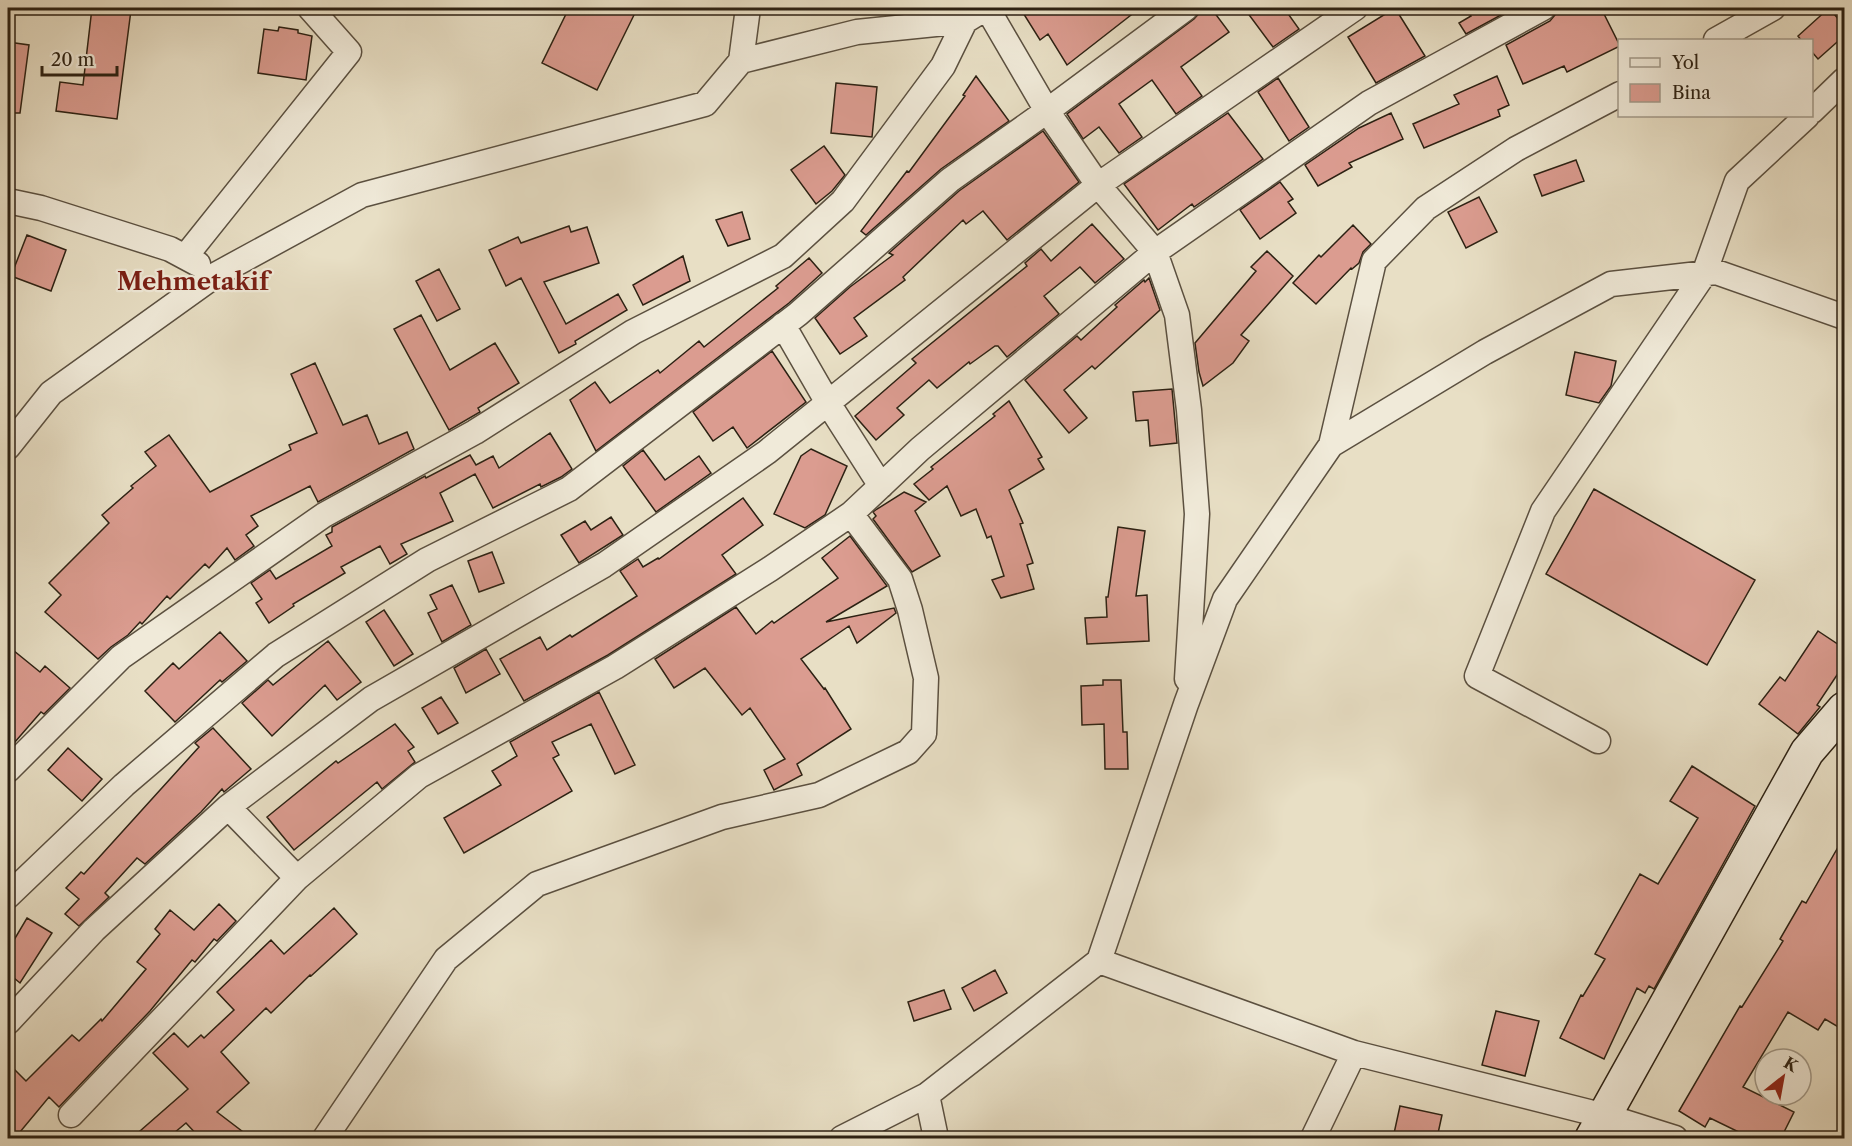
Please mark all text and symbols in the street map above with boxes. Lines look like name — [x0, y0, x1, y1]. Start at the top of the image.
scale bar — [42, 39, 117, 77]
legend — [1618, 39, 1813, 117]
text: 20 m — [51, 49, 95, 71]
text: Yol — [1671, 52, 1699, 74]
text: Bina — [1672, 82, 1711, 104]
district label: Mehmetakif — [117, 267, 273, 296]
north arrow — [1753, 1047, 1813, 1107]
text: K — [1780, 1052, 1802, 1077]

